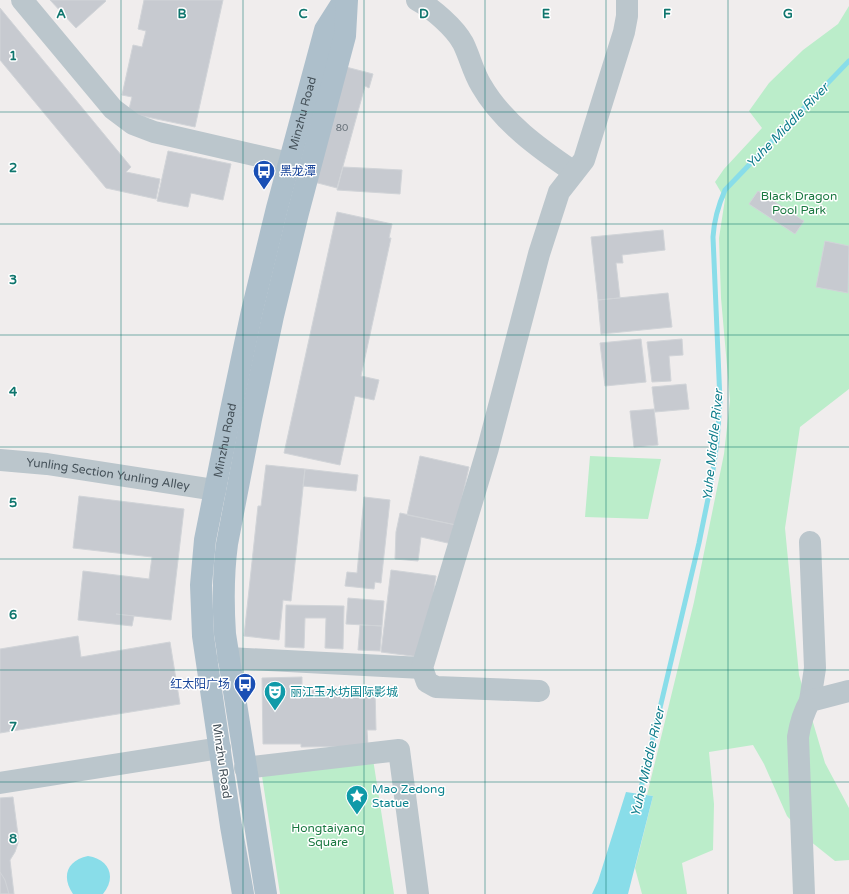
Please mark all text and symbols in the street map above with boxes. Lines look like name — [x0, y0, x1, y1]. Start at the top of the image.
text: A — [56, 6, 66, 22]
text: B — [177, 6, 187, 22]
text: C — [298, 6, 308, 22]
text: D — [419, 6, 429, 22]
text: E — [542, 6, 550, 22]
text: F — [663, 6, 671, 22]
text: G — [783, 6, 793, 22]
text: 1 — [9, 48, 17, 64]
street label: Minzhu Road — [286, 75, 319, 152]
water label: Yuhe Middle River — [743, 79, 834, 171]
house number: 80 — [336, 122, 348, 134]
bus stop icon: 黑龙潭 — [251, 158, 277, 191]
text: 2 — [9, 160, 17, 176]
place label: 黑龙潭 — [280, 164, 316, 178]
park label: Black Dragon Pool Park — [761, 189, 837, 217]
text: 3 — [9, 272, 17, 288]
text: 4 — [9, 384, 18, 400]
water label: Yuhe Middle River — [699, 387, 727, 501]
street label: Minzhu Road — [211, 402, 239, 479]
street label: Yunling Section Yunling Alley — [26, 455, 191, 493]
text: 5 — [9, 495, 17, 511]
text: 6 — [9, 607, 17, 623]
bus stop icon: 红太阳广场 — [232, 671, 258, 704]
place label: 红太阳广场 — [170, 677, 230, 691]
theatre icon: 丽江玉水坊国际影城 — [262, 679, 288, 712]
place label: 丽江玉水坊国际影城 — [290, 685, 398, 699]
water label: Yuhe Middle River — [628, 704, 669, 818]
text: 7 — [9, 719, 17, 735]
street label: Minzhu Road — [210, 723, 234, 799]
place label: Mao Zedong Statue — [372, 782, 445, 810]
place icon: Mao Zedong Statue — [344, 783, 370, 816]
park label: Hongtaiyang Square — [291, 821, 365, 849]
text: 8 — [9, 831, 17, 847]

